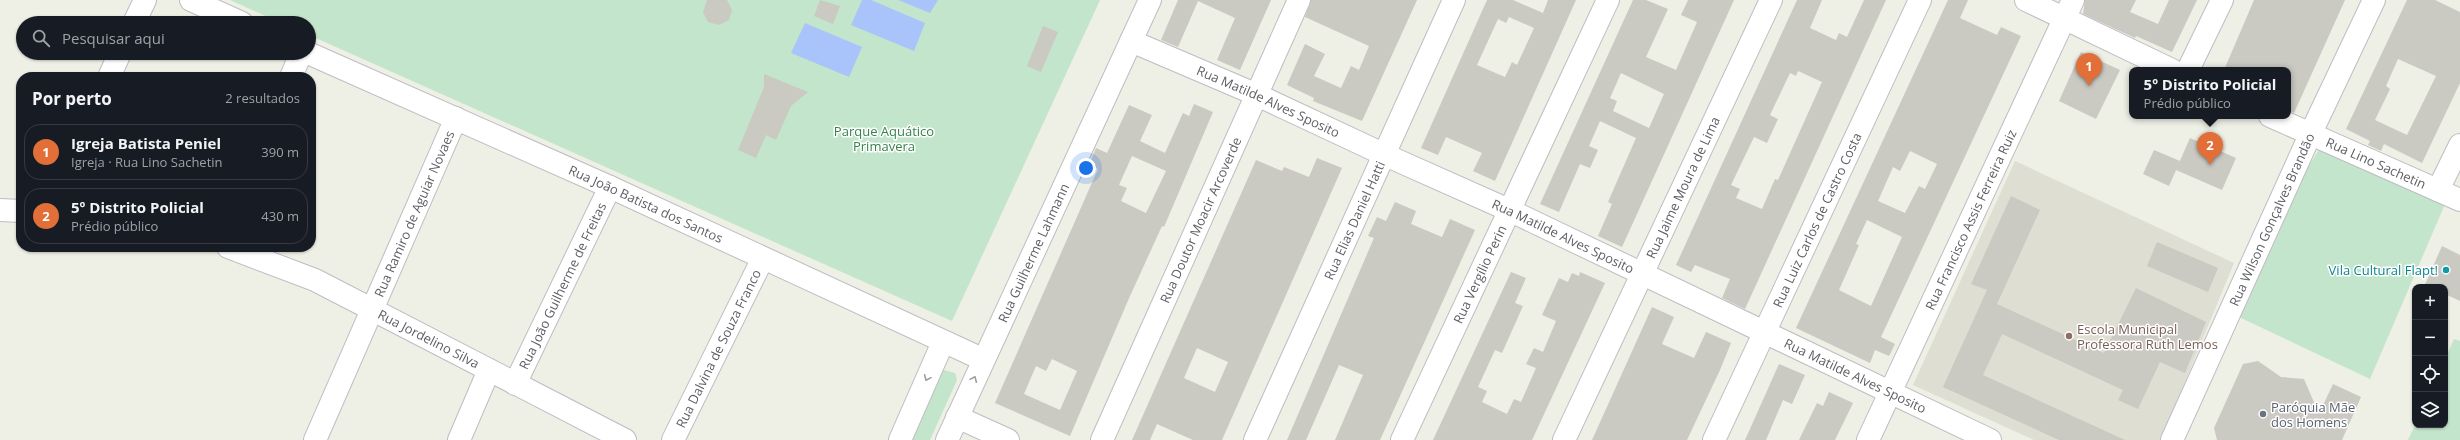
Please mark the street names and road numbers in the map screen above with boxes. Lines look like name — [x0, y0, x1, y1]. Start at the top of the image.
street label: Rua Matilde Alves Sposito — [1194, 61, 1343, 142]
street label: Rua Jaime Moura de Lima — [1642, 114, 1724, 261]
street label: Rua Francisco Assis Ferreira Ruiz — [1921, 127, 2020, 313]
street label: Rua Ramiro de Aguiar Novaes — [370, 128, 458, 300]
street label: Rua Luiz Carlos de Castro Costa — [1768, 129, 1866, 310]
street label: Rua Wilson Gonçalves Brandão — [2225, 130, 2319, 309]
street label: Rua Lino Sachetin — [2323, 133, 2429, 193]
street label: Rua Doutor Moacir Arcoverde — [1155, 134, 1246, 306]
street label: Rua Elias Daniel Hatti — [1320, 158, 1389, 283]
street label: Rua João Batista dos Santos — [566, 161, 726, 247]
street label: Rua Guilherme Lahmann — [993, 180, 1073, 325]
street label: Rua Matilde Alves Sposito — [1489, 195, 1637, 278]
street label: Rua João Guilherme de Freitas — [514, 199, 610, 372]
street label: Rua Vergílio Perin — [1449, 222, 1510, 327]
street label: Rua Dalvina de Souza Franco — [671, 266, 765, 431]
street label: Rua Jordelino Silva — [375, 305, 483, 372]
street label: Rua Matilde Alves Sposito — [1781, 334, 1929, 417]

